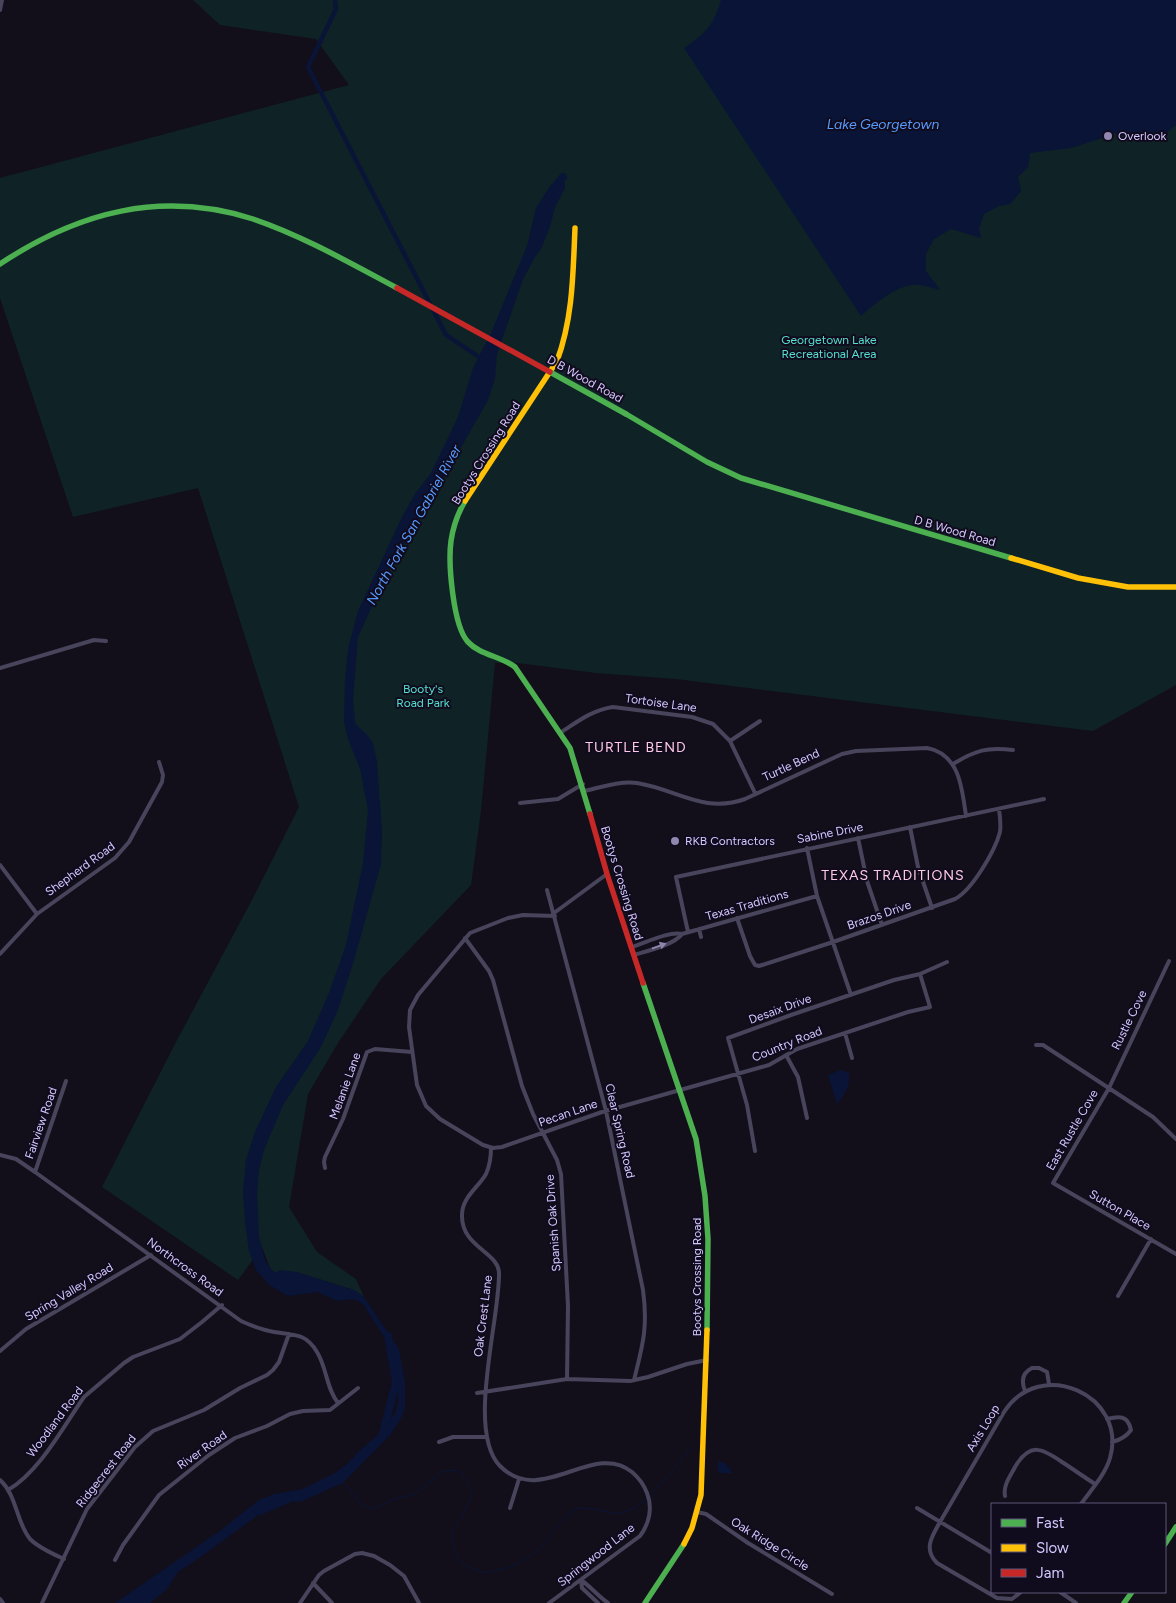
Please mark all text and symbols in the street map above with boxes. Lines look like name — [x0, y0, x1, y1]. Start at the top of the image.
water label: Lake Georgetown — [827, 116, 939, 133]
place label: Overlook — [1118, 129, 1167, 143]
marker: Overlook — [1102, 130, 1114, 142]
park label: Georgetown Lake Recreational Area — [781, 333, 877, 361]
street label: D B Wood Road — [545, 352, 625, 406]
street label: Bootys Crossing Road — [449, 399, 523, 507]
water label: North Fork San Gabriel River — [363, 441, 466, 608]
street label: D B Wood Road — [913, 513, 997, 549]
park label: Booty's Road Park — [396, 682, 450, 710]
street label: Tortoise Lane — [624, 691, 698, 715]
district label: TURTLE BEND — [585, 739, 687, 756]
street label: Turtle Bend — [760, 746, 822, 784]
street label: Sabine Drive — [796, 820, 865, 846]
street label: Bootys Crossing Road — [598, 824, 646, 942]
place label: RKB Contractors — [685, 834, 775, 848]
marker: RKB Contractors — [669, 835, 681, 847]
street label: Shepherd Road — [42, 839, 118, 899]
district label: TEXAS TRADITIONS — [821, 867, 965, 884]
street label: Texas Traditions — [704, 886, 790, 923]
street label: Brazos Drive — [845, 897, 913, 932]
one-way arrow — [652, 942, 667, 950]
street label: Rustle Cove — [1109, 988, 1150, 1052]
street label: Desaix Drive — [747, 991, 814, 1027]
street label: Country Road — [750, 1024, 824, 1064]
street label: Melanie Lane — [326, 1050, 364, 1121]
street label: Clear Spring Road — [602, 1082, 638, 1180]
street label: Fairview Road — [22, 1085, 60, 1161]
street label: East Rustle Cove — [1043, 1087, 1101, 1173]
street label: Pecan Lane — [537, 1096, 600, 1130]
street label: Spanish Oak Drive — [543, 1174, 563, 1272]
street label: Sutton Place — [1087, 1187, 1154, 1233]
street label: Bootys Crossing Road — [690, 1218, 704, 1336]
street label: Northcross Road — [144, 1235, 226, 1299]
street label: Spring Valley Road — [22, 1260, 116, 1324]
street label: Oak Crest Lane — [471, 1274, 495, 1358]
street label: Woodland Road — [24, 1384, 86, 1460]
street label: Axis Loop — [964, 1402, 1002, 1454]
street label: River Road — [174, 1428, 230, 1472]
street label: Ridgecrest Road — [73, 1432, 139, 1510]
legend — [991, 1503, 1166, 1593]
street label: Oak Ridge Circle — [728, 1514, 812, 1574]
text: Fast — [1036, 1514, 1065, 1532]
street label: Springwood Lane — [555, 1520, 638, 1589]
text: Slow — [1036, 1539, 1069, 1557]
text: Jam — [1036, 1564, 1064, 1582]

